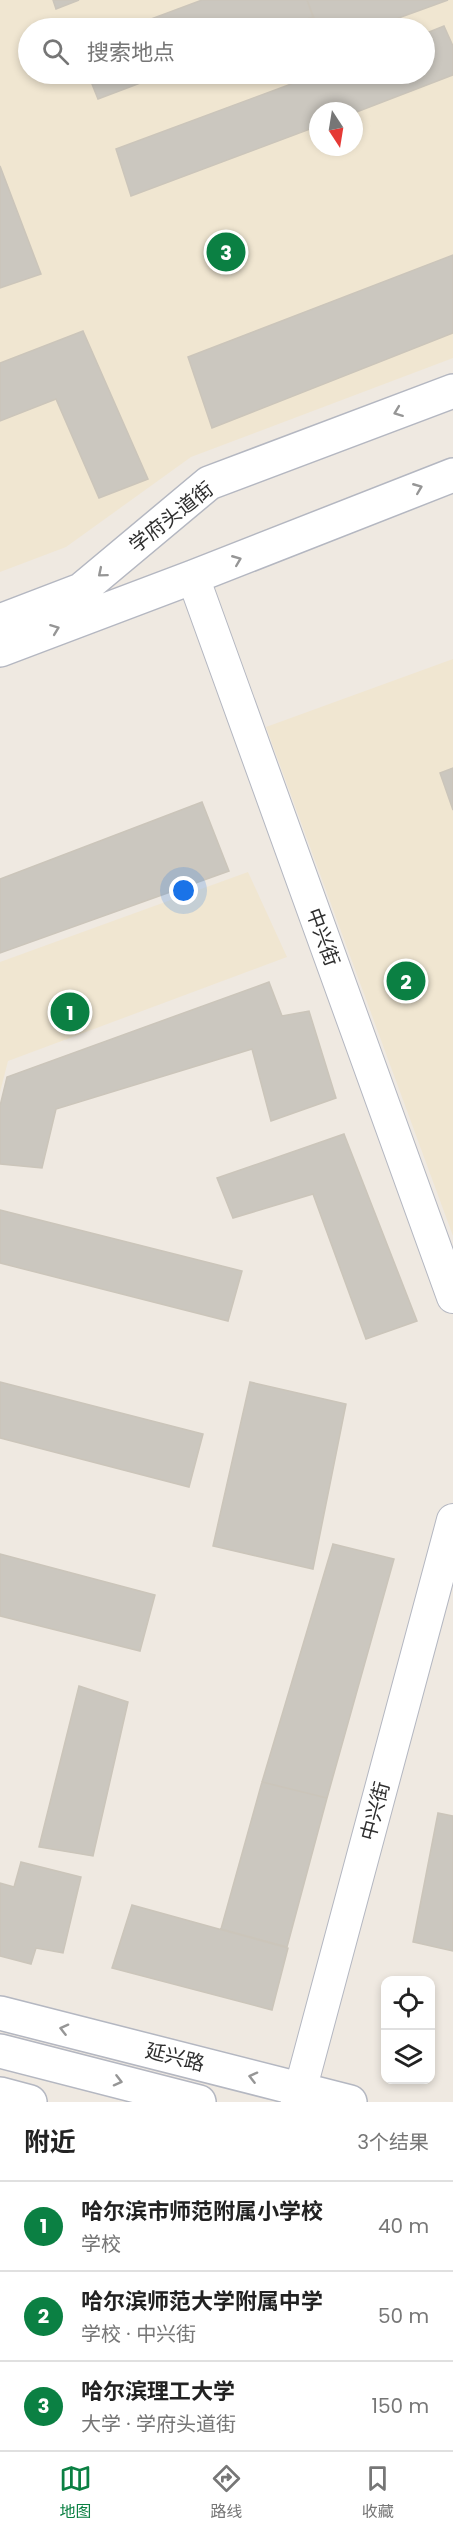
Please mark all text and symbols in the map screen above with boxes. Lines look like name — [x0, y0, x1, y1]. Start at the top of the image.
search box — [18, 18, 435, 84]
icon: search — [39, 35, 72, 68]
text: 搜索地点 — [87, 37, 175, 68]
north arrow — [309, 102, 363, 156]
pin: 3 — [206, 230, 246, 274]
one-way arrow — [393, 404, 404, 417]
street label: 学府头道街 — [123, 475, 219, 559]
one-way arrow — [413, 483, 423, 496]
one-way arrow — [231, 555, 242, 567]
one-way arrow — [98, 565, 109, 576]
one-way arrow — [49, 624, 60, 637]
your location — [169, 876, 198, 905]
street label: 中兴街 — [300, 904, 346, 970]
pin: 2 — [386, 958, 426, 1004]
pin: 1 — [50, 990, 90, 1034]
street label: 中兴街 — [354, 1778, 396, 1844]
map controls — [381, 1976, 435, 2084]
button: locate — [381, 1976, 435, 2030]
one-way arrow — [59, 2024, 69, 2036]
button: layers — [381, 2030, 435, 2084]
street label: 延兴路 — [143, 2036, 207, 2078]
one-way arrow — [248, 2072, 258, 2085]
one-way arrow — [112, 2074, 122, 2086]
text: 附近 — [24, 2124, 76, 2160]
text: 3个结果 — [357, 2128, 429, 2156]
text: 哈尔滨市师范附属小学校 — [81, 2196, 323, 2227]
text: 1 — [40, 2212, 47, 2240]
text: 40 m — [378, 2212, 429, 2240]
text: 学校 — [81, 2230, 121, 2258]
text: 哈尔滨师范大学附属中学 — [81, 2286, 323, 2317]
text: 2 — [38, 2302, 49, 2330]
text: 50 m — [378, 2302, 429, 2330]
text: 学校 · 中兴街 — [81, 2320, 196, 2348]
text: 哈尔滨理工大学 — [81, 2376, 235, 2407]
text: 3 — [37, 2392, 50, 2420]
text: 150 m — [372, 2392, 429, 2420]
text: 大学 · 学府头道街 — [81, 2410, 236, 2438]
tab: 地图 — [59, 2462, 92, 2524]
tab: 路线 — [210, 2462, 243, 2524]
tab: 收藏 — [361, 2462, 394, 2524]

